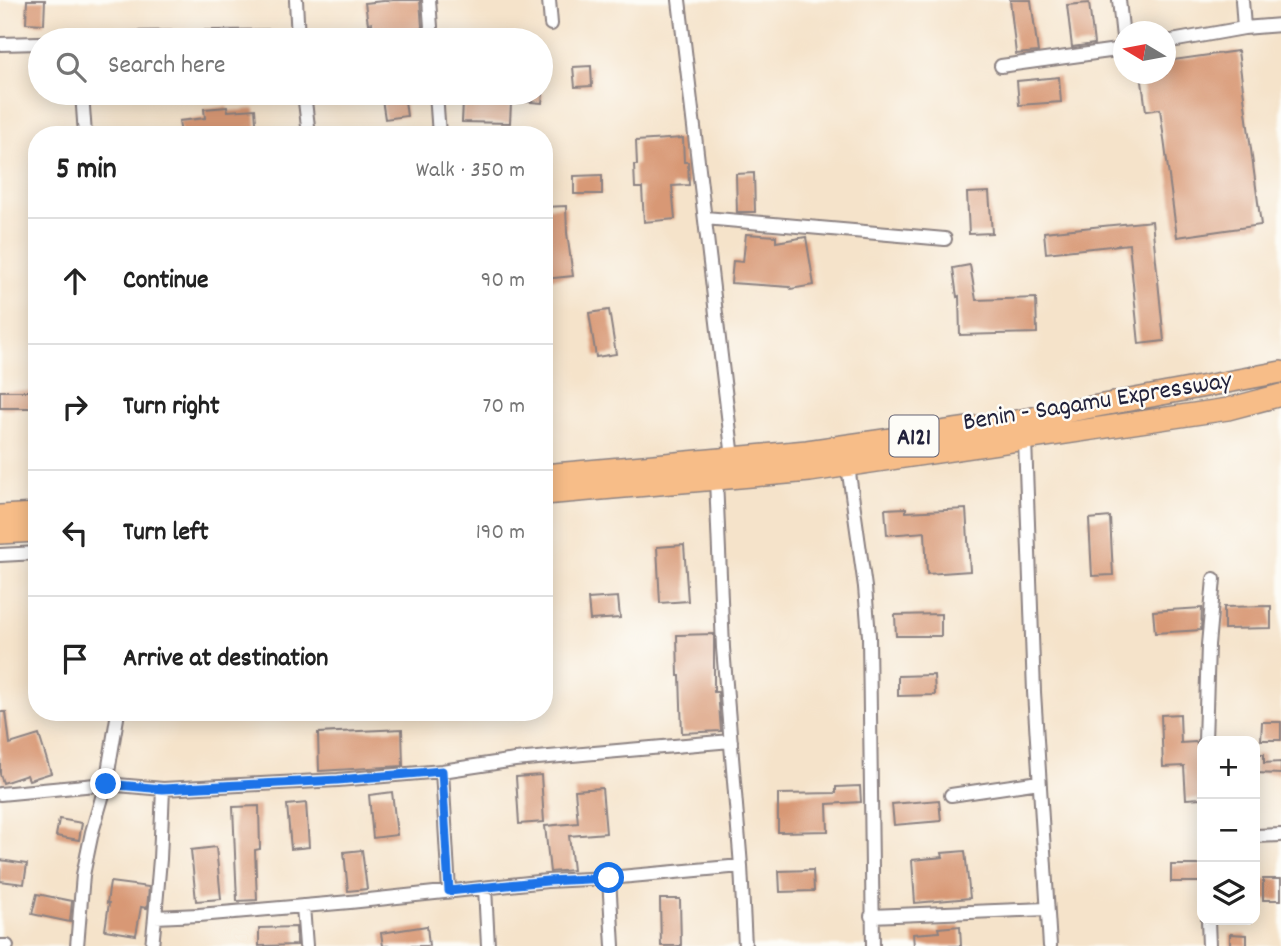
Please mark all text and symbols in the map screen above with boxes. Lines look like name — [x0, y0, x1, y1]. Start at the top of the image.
north arrow — [1113, 21, 1176, 84]
search box — [28, 28, 553, 105]
icon: search — [52, 48, 90, 86]
text: Search here — [108, 48, 226, 85]
text: 5 min — [56, 150, 117, 193]
text: Walk · 350 m — [416, 155, 525, 188]
icon: ahead — [56, 262, 94, 300]
text: Continue — [123, 263, 208, 300]
text: 90 m — [481, 265, 525, 298]
street label: Benin - Sagamu Expressway — [961, 363, 1235, 442]
icon: right — [56, 388, 94, 426]
text: Turn right — [123, 389, 220, 426]
text: 70 m — [483, 391, 525, 424]
road number: A121 — [890, 416, 939, 456]
icon: left — [56, 514, 94, 552]
text: Turn left — [123, 515, 209, 552]
text: 190 m — [476, 517, 525, 550]
icon: arrive — [56, 640, 94, 678]
text: Arrive at destination — [123, 641, 328, 678]
map controls — [1197, 736, 1260, 925]
button: + — [1197, 736, 1260, 799]
route end — [90, 768, 121, 799]
button: − — [1197, 799, 1260, 862]
route start — [593, 862, 624, 893]
button: layers — [1197, 862, 1260, 925]

